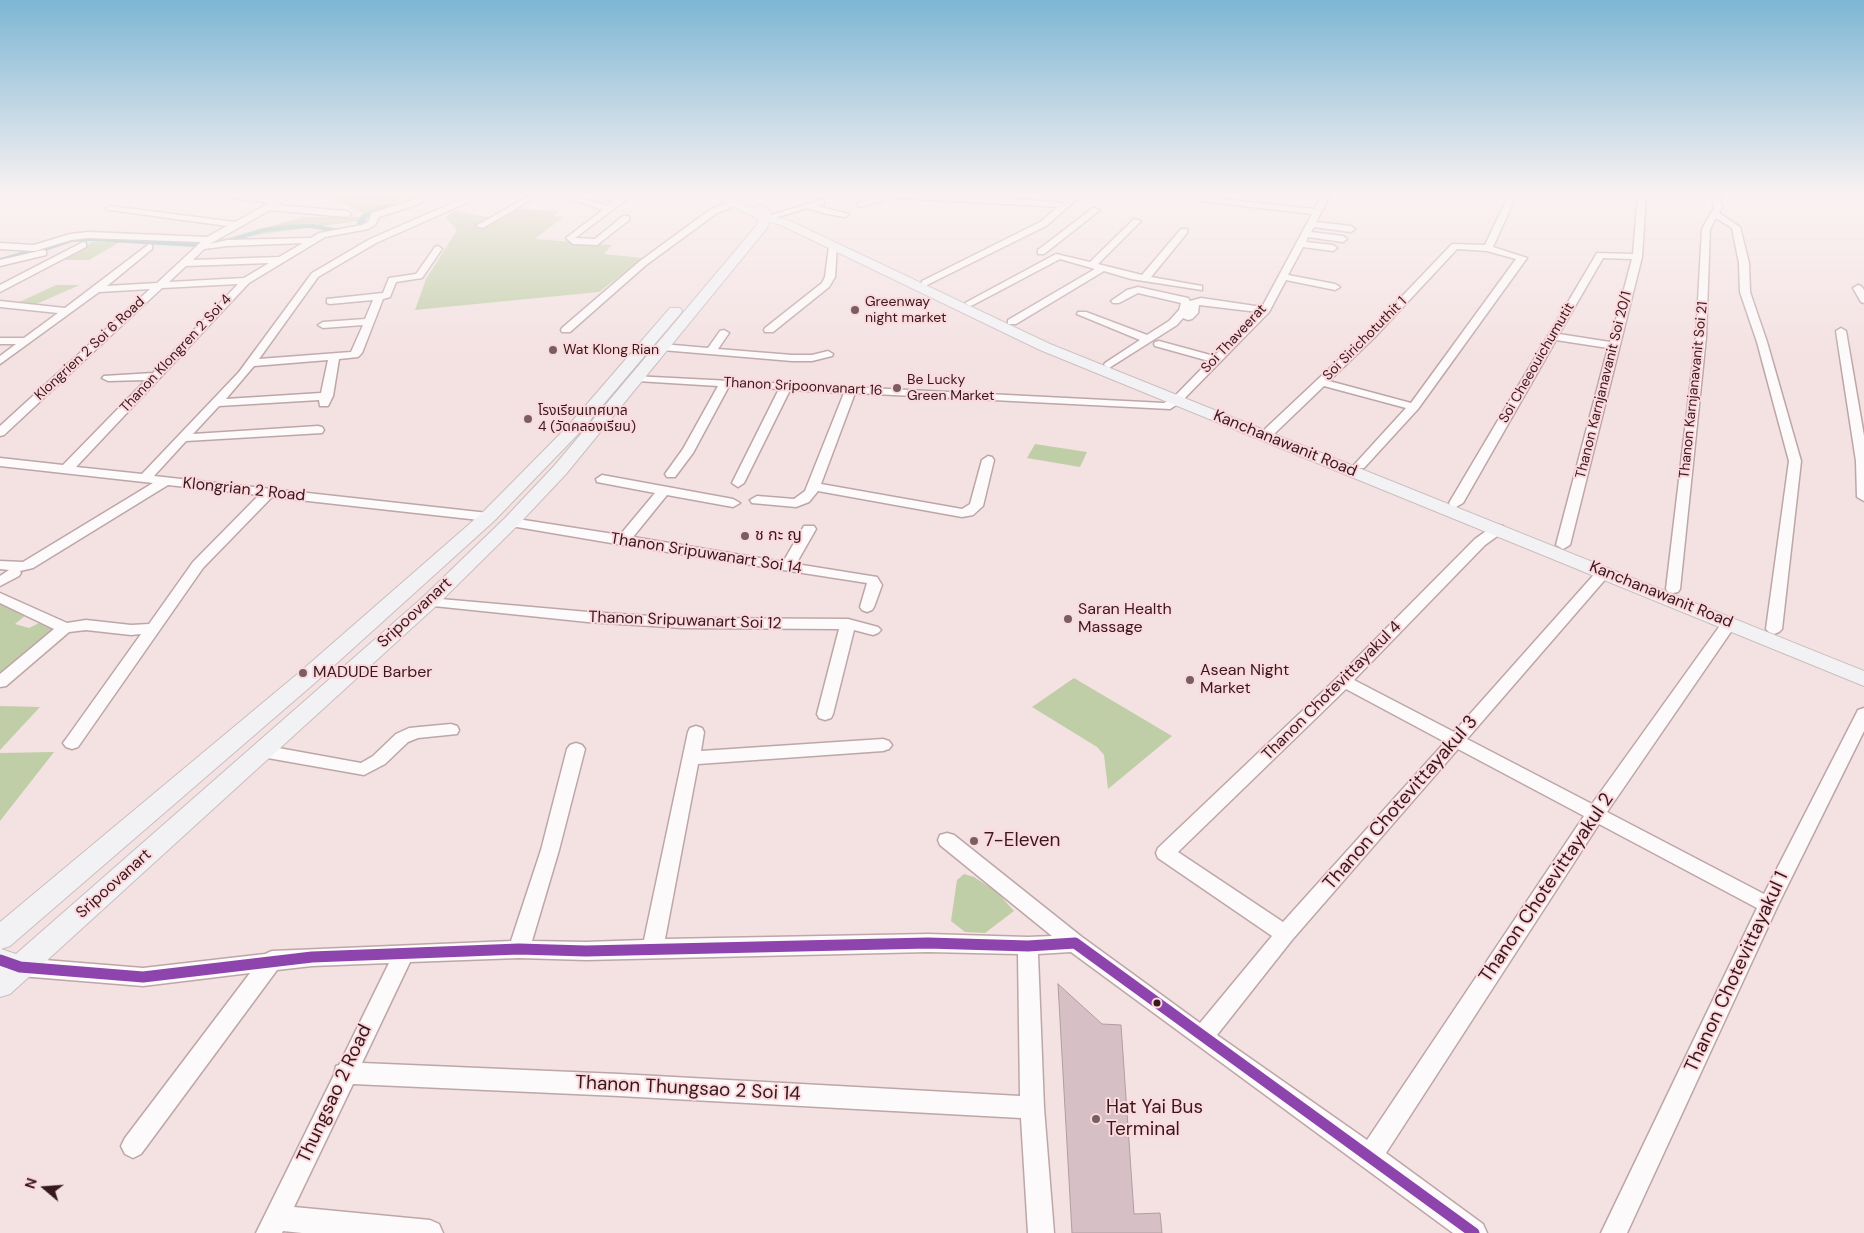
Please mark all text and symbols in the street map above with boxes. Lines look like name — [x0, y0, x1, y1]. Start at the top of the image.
street label: Thanon Karnjanavanit Soi 20/1 — [1573, 290, 1635, 480]
street label: Thanon Klongren 2 Soi 4 — [117, 291, 235, 417]
street label: Klongrien 2 Soi 6 Road — [32, 294, 148, 404]
place label: Greenway night market — [865, 294, 946, 326]
street label: Soi Sirichotuthit 1 — [1320, 294, 1410, 384]
street label: Soi Cheeouichumutit — [1496, 300, 1578, 426]
street label: Soi Thaveerat — [1198, 301, 1270, 377]
street label: Thanon Karnjanavanit Soi 21 — [1676, 301, 1712, 479]
marker: Greenway night market — [849, 304, 861, 316]
place label: Wat Klong Rian — [563, 342, 659, 358]
marker: Wat Klong Rian — [547, 344, 559, 356]
place label: Be Lucky Green Market — [907, 372, 995, 404]
street label: Thanon Sripoonvanart 16 — [723, 374, 883, 400]
marker: Be Lucky Green Market — [891, 382, 903, 394]
place label: โรงเรียนเทศบาล 4 (วัดคลองเรียน) — [538, 403, 636, 436]
street label: Kanchanawanit Road — [1210, 406, 1360, 482]
marker: โรงเรียนเทศบาล 4 (วัดคลองเรียน) — [522, 413, 534, 425]
street label: Klongrian 2 Road — [182, 474, 306, 506]
place label: ช กะ ญ — [755, 526, 802, 546]
street label: Thanon Sripuwanart Soi 14 — [609, 529, 803, 579]
marker: ช กะ ญ — [739, 530, 751, 542]
street label: Kanchanawanit Road — [1586, 557, 1736, 633]
street label: Sripoovanart — [374, 574, 456, 652]
place label: Saran Health Massage — [1078, 600, 1172, 638]
street label: Thanon Sripuwanart Soi 12 — [588, 608, 782, 634]
marker: Saran Health Massage — [1062, 613, 1074, 625]
street label: Thanon Chotevittayakul 4 — [1258, 617, 1406, 765]
place label: Asean Night Market — [1200, 661, 1289, 699]
place label: MADUDE Barber — [313, 663, 432, 683]
marker: MADUDE Barber — [297, 667, 309, 679]
marker: Asean Night Market — [1184, 674, 1196, 686]
street label: Thanon Chotevittayakul 3 — [1319, 711, 1483, 895]
street label: Thanon Chotevittayakul 2 — [1475, 789, 1619, 987]
place label: 7-Eleven — [984, 830, 1060, 852]
marker: 7-Eleven — [968, 835, 980, 847]
street label: Sripoovanart — [72, 845, 156, 923]
street label: Thanon Chotevittayakul 1 — [1680, 868, 1794, 1076]
unlabelled marker — [1152, 998, 1162, 1008]
street label: Thungsao 2 Road — [293, 1021, 377, 1167]
street label: Thanon Thungsao 2 Soi 14 — [575, 1072, 801, 1106]
place label: Hat Yai Bus Terminal — [1106, 1097, 1203, 1141]
marker: Hat Yai Bus Terminal — [1090, 1113, 1102, 1125]
north arrow — [20, 1163, 70, 1213]
text: N — [21, 1176, 41, 1191]

